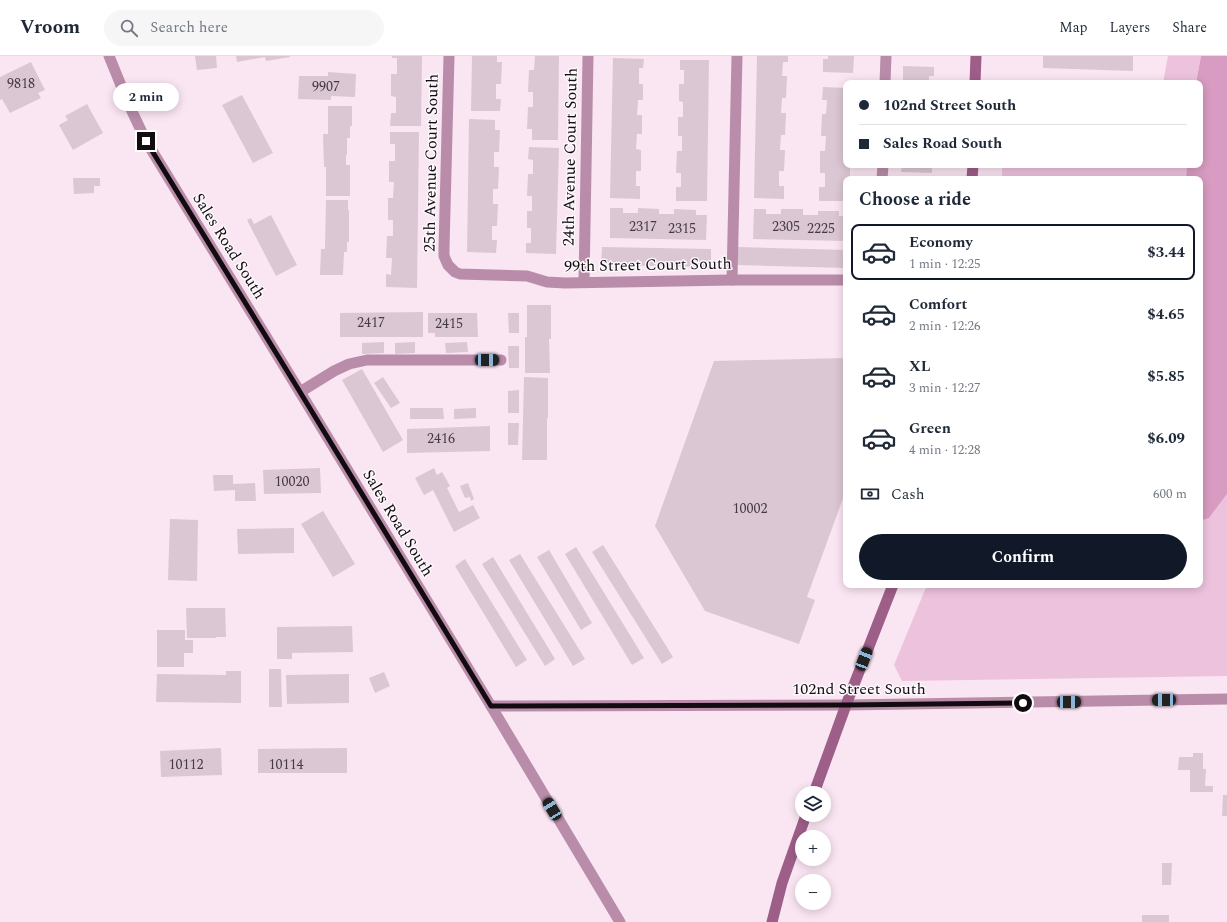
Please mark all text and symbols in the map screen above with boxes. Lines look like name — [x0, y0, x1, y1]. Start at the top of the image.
search box — [104, 10, 384, 46]
text: Vroom — [20, 13, 80, 42]
text: Search here — [150, 16, 228, 39]
icon: search — [118, 17, 140, 39]
text: Map — [1059, 17, 1088, 38]
text: Layers — [1110, 17, 1150, 38]
text: Share — [1172, 17, 1207, 38]
street label: 24th Avenue Court South — [556, 68, 584, 246]
house number: 9818 — [7, 73, 35, 94]
street label: 25th Avenue Court South — [417, 74, 445, 252]
house number: 9907 — [312, 76, 340, 97]
callout: 2 min — [113, 83, 179, 111]
text: 2 min — [129, 87, 163, 107]
text: 102nd Street South — [883, 94, 1016, 117]
route end — [137, 132, 155, 150]
text: Sales Road South — [883, 132, 1002, 155]
text: Choose a ride — [859, 186, 971, 213]
street label: Sales Road South — [187, 188, 271, 304]
house number: 2317 — [629, 216, 657, 237]
house number: 2305 — [772, 216, 800, 237]
house number: 2315 — [668, 218, 696, 239]
house number: 2225 — [807, 218, 835, 239]
text: Economy — [909, 231, 973, 254]
icon: car — [861, 234, 897, 270]
text: $3.44 — [1147, 241, 1185, 264]
street label: 99th Street Court South — [564, 252, 732, 278]
text: 1 min · 12:25 — [909, 254, 981, 274]
text: Comfort — [909, 293, 967, 316]
icon: car — [861, 296, 897, 332]
text: $4.65 — [1147, 303, 1185, 326]
house number: 2417 — [357, 312, 385, 333]
house number: 2415 — [435, 313, 463, 334]
text: 2 min · 12:26 — [909, 316, 981, 336]
car — [475, 354, 499, 366]
text: XL — [909, 355, 930, 378]
icon: car — [861, 358, 897, 394]
text: $5.85 — [1147, 365, 1185, 388]
text: 3 min · 12:27 — [909, 378, 981, 398]
text: Green — [909, 417, 951, 440]
icon: car — [861, 420, 897, 456]
text: $6.09 — [1147, 427, 1185, 450]
house number: 2416 — [427, 428, 455, 449]
text: 4 min · 12:28 — [909, 440, 981, 460]
street label: Sales Road South — [356, 465, 440, 581]
house number: 10020 — [275, 471, 310, 492]
icon: cash — [859, 483, 881, 505]
text: Cash — [891, 483, 924, 506]
text: 600 m — [1153, 484, 1187, 504]
house number: 10002 — [733, 498, 768, 519]
button: Confirm — [859, 534, 1187, 580]
car — [854, 646, 874, 672]
street label: 102nd Street South — [792, 677, 926, 701]
route start — [1014, 694, 1032, 712]
car — [1152, 694, 1176, 706]
car — [1057, 696, 1081, 708]
house number: 10112 — [169, 754, 204, 775]
house number: 10114 — [269, 754, 304, 775]
map controls — [795, 786, 831, 910]
button: layers — [795, 786, 831, 822]
car — [541, 796, 563, 822]
button: + — [795, 830, 831, 866]
button: − — [795, 874, 831, 910]

